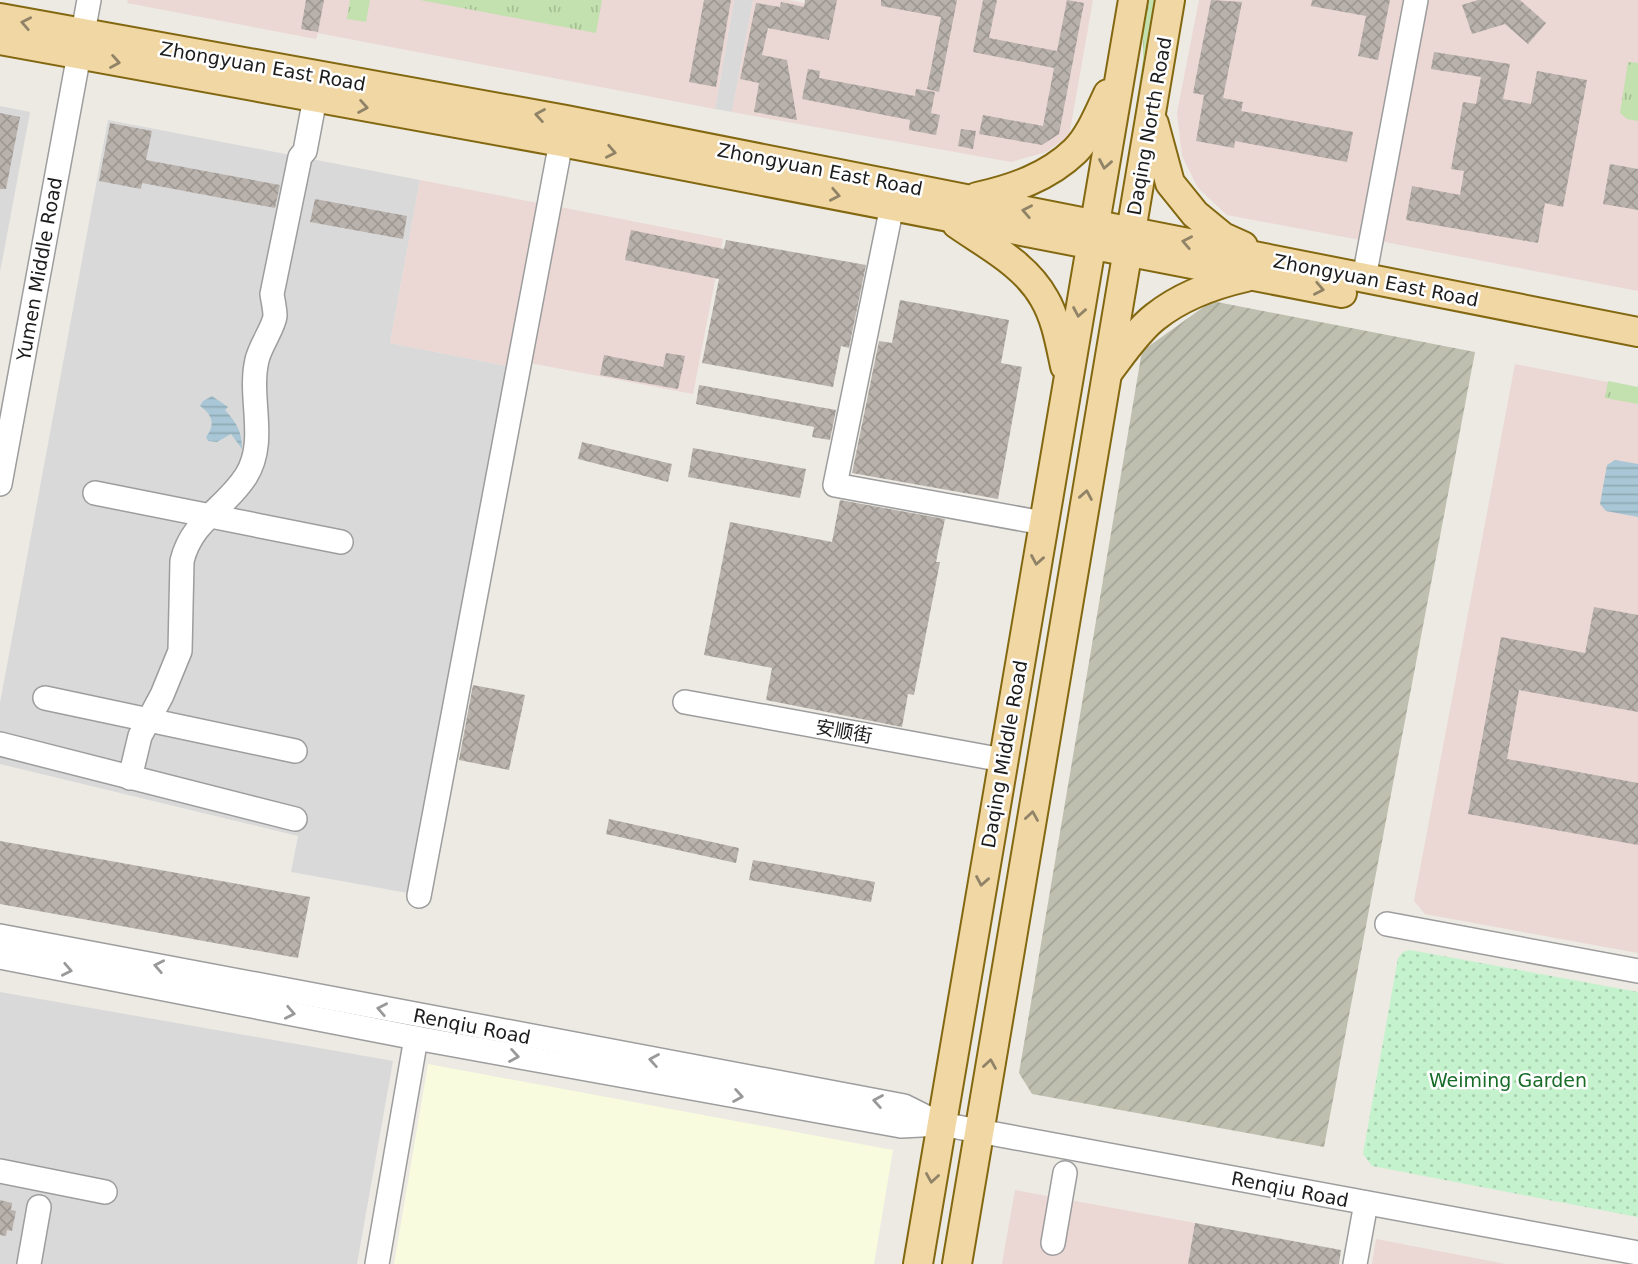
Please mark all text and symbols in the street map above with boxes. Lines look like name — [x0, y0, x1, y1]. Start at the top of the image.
one-way arrow — [20, 16, 32, 31]
street label: Daqing North Road — [1122, 35, 1176, 217]
street label: Zhongyuan East Road — [158, 37, 368, 95]
one-way arrow — [109, 54, 121, 69]
one-way arrow — [357, 98, 369, 113]
one-way arrow — [534, 108, 546, 123]
street label: Zhongyuan East Road — [716, 138, 924, 200]
one-way arrow — [605, 143, 617, 158]
one-way arrow — [1098, 158, 1113, 170]
street label: Yumen Middle Road — [12, 175, 66, 364]
one-way arrow — [829, 187, 841, 202]
one-way arrow — [1021, 204, 1033, 219]
one-way arrow — [1181, 236, 1193, 251]
street label: Zhongyuan East Road — [1272, 249, 1480, 311]
one-way arrow — [1313, 280, 1325, 295]
one-way arrow — [1072, 306, 1087, 318]
one-way arrow — [1078, 489, 1093, 501]
one-way arrow — [1030, 554, 1045, 566]
street label: Daqing Middle Road — [977, 658, 1031, 850]
street label: 安顺街 — [814, 715, 874, 747]
one-way arrow — [1024, 810, 1039, 822]
one-way arrow — [975, 875, 990, 887]
one-way arrow — [153, 960, 165, 975]
one-way arrow — [61, 962, 73, 977]
one-way arrow — [376, 1002, 388, 1017]
street label: Renqiu Road — [411, 1004, 533, 1048]
one-way arrow — [284, 1005, 296, 1020]
one-way arrow — [508, 1048, 520, 1063]
one-way arrow — [648, 1053, 660, 1068]
one-way arrow — [982, 1058, 997, 1070]
park label: Weiming Garden — [1429, 1069, 1587, 1091]
one-way arrow — [732, 1088, 744, 1103]
one-way arrow — [872, 1094, 884, 1109]
street label: Renqiu Road — [1229, 1167, 1351, 1211]
one-way arrow — [925, 1172, 940, 1184]

